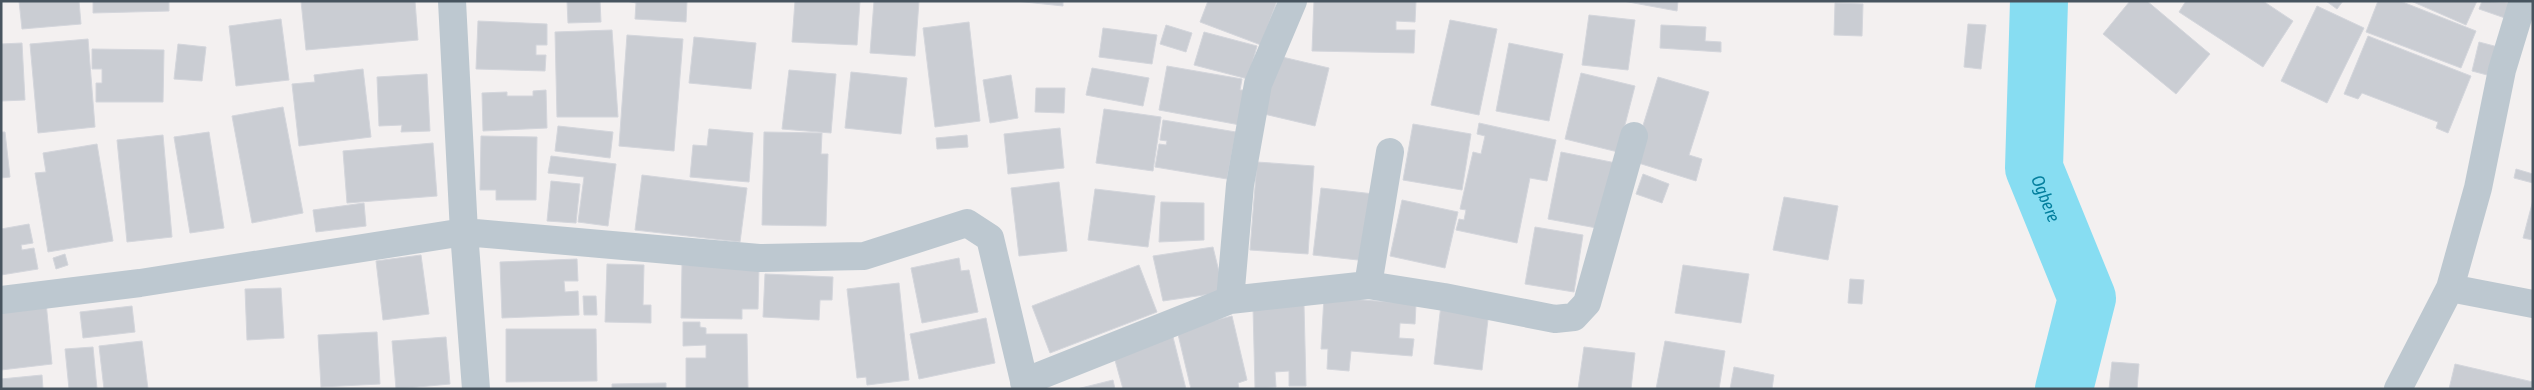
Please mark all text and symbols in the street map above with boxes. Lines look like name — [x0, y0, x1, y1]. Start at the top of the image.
water label: Ogbere — [2028, 172, 2065, 225]

